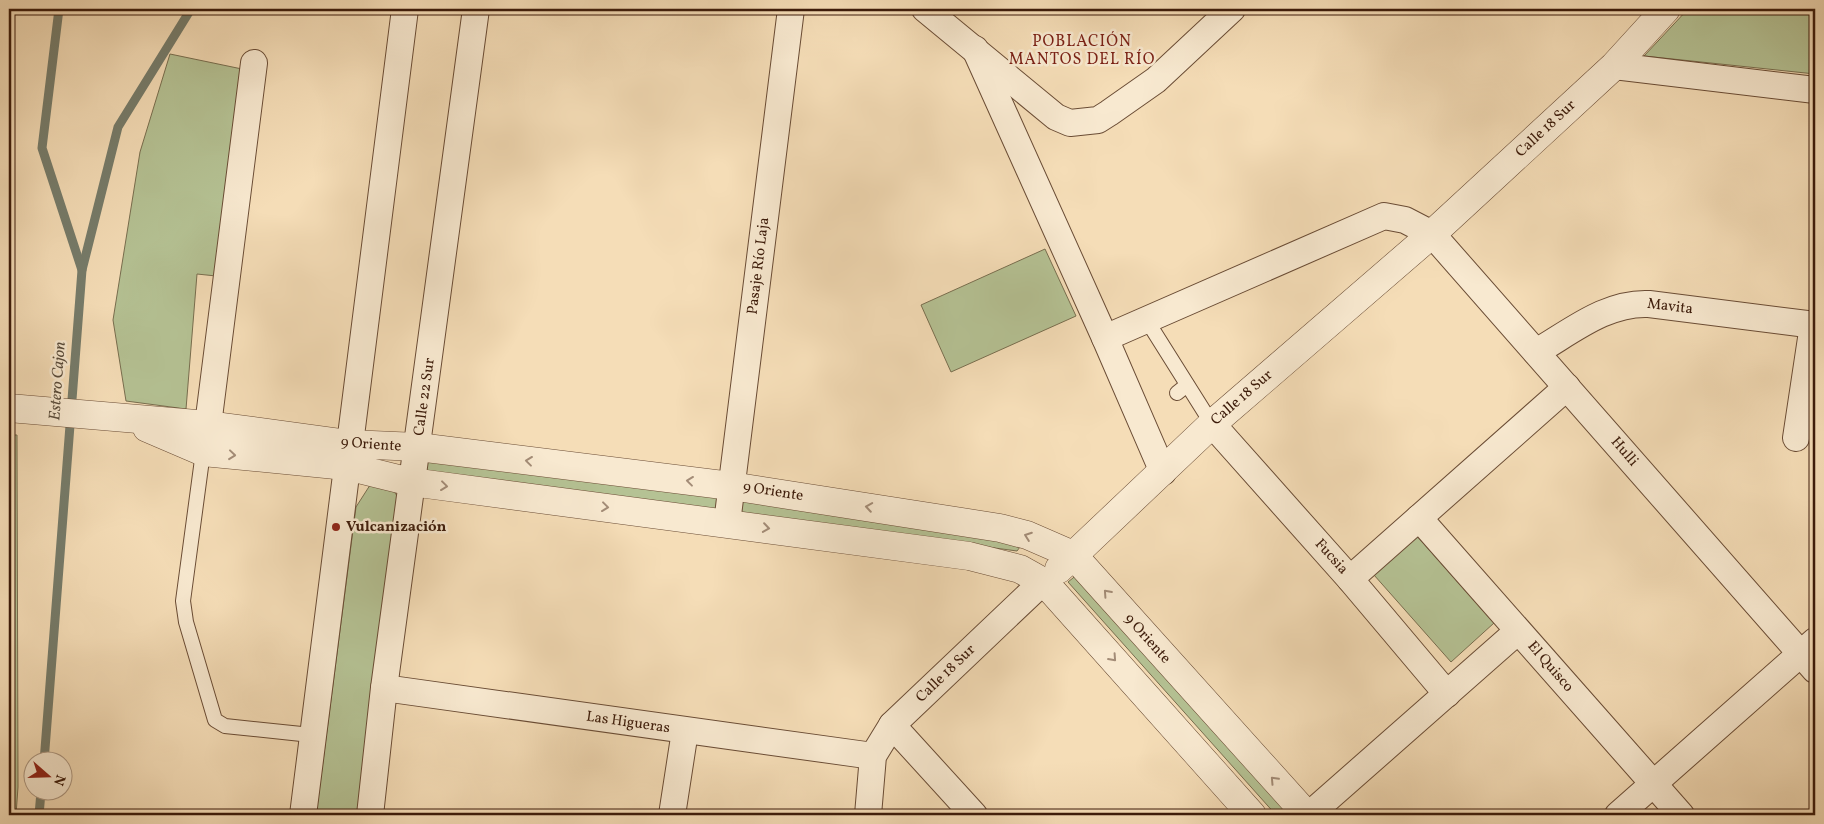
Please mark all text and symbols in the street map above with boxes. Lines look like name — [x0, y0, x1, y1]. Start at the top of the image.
district label: POBLACIÓN MANTOS DEL RÍO — [1009, 31, 1155, 71]
street label: Calle 18 Sur — [1511, 95, 1581, 163]
street label: Pasaje Río Laja — [743, 216, 775, 316]
street label: Mavita — [1646, 294, 1694, 320]
water label: Estero Cajon — [44, 341, 72, 421]
street label: Calle 22 Sur — [409, 357, 441, 437]
street label: Calle 18 Sur — [1207, 365, 1277, 431]
street label: 9 Oriente — [340, 432, 402, 458]
street label: Hulli — [1605, 433, 1643, 471]
one-way arrow — [228, 449, 236, 460]
one-way arrow — [525, 456, 533, 467]
one-way arrow — [686, 476, 694, 487]
street label: 9 Oriente — [741, 477, 805, 507]
one-way arrow — [440, 480, 448, 491]
one-way arrow — [601, 501, 609, 512]
one-way arrow — [864, 502, 872, 513]
place label: Vulcanización — [346, 517, 447, 538]
marker: Vulcanización — [330, 521, 342, 533]
one-way arrow — [762, 522, 770, 533]
one-way arrow — [1024, 532, 1033, 542]
street label: Fucsia — [1309, 535, 1353, 579]
one-way arrow — [1103, 590, 1112, 599]
street label: 9 Oriente — [1119, 609, 1175, 669]
street label: El Quisco — [1522, 637, 1578, 697]
street label: Calle 18 Sur — [911, 640, 981, 708]
one-way arrow — [1107, 653, 1116, 662]
street label: Las Higueras — [585, 707, 671, 739]
north arrow — [22, 752, 72, 802]
text: N — [48, 772, 69, 788]
one-way arrow — [1270, 776, 1279, 785]

